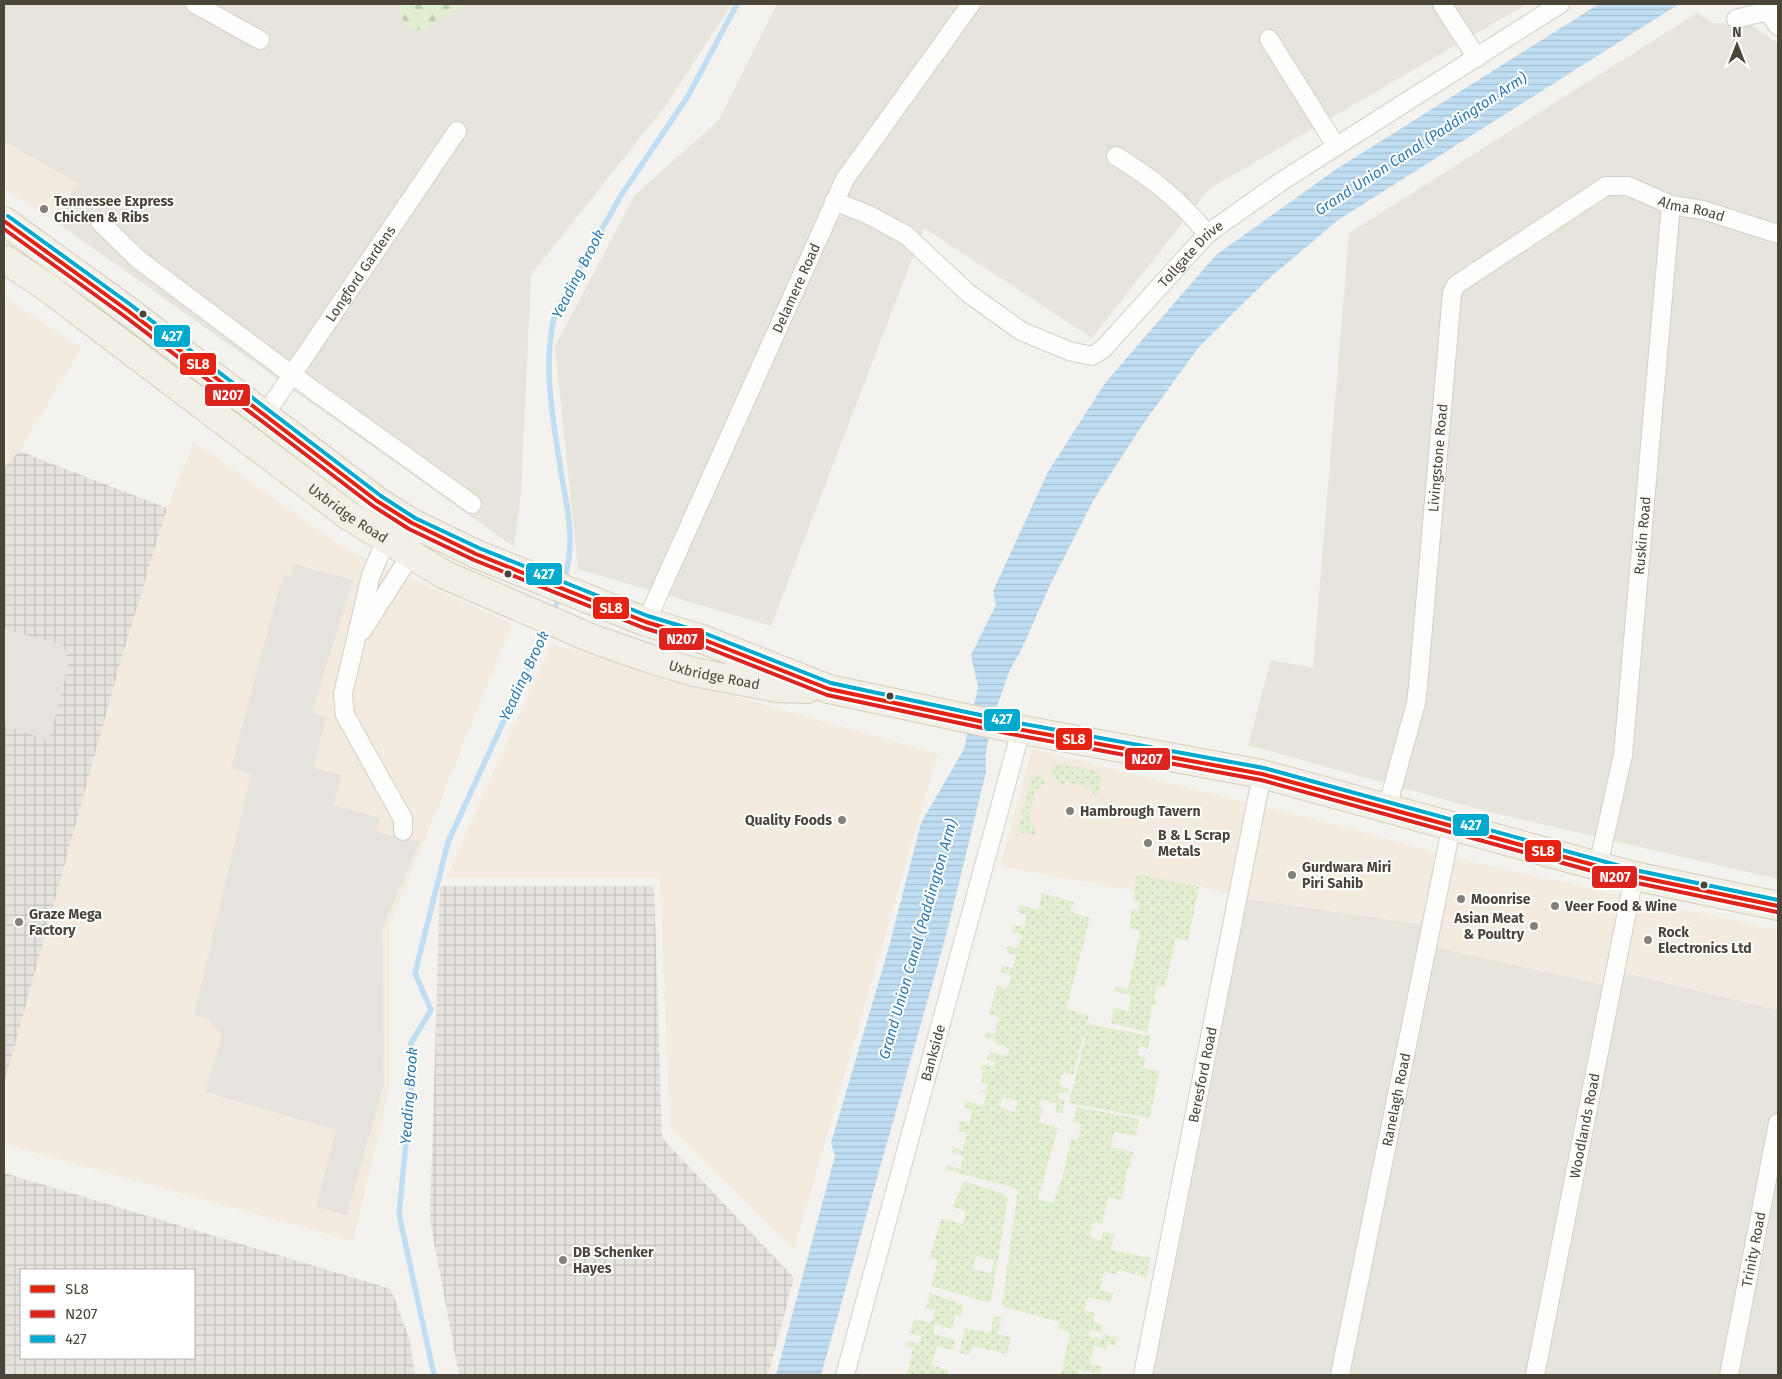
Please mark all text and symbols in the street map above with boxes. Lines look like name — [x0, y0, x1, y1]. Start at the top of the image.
north arrow — [1712, 20, 1762, 70]
text: N — [1732, 24, 1742, 41]
water label: Grand Union Canal (Paddington Arm) — [1312, 68, 1531, 219]
street label: Alma Road — [1656, 192, 1727, 225]
place label: Tennessee Express Chicken & Ribs — [54, 193, 174, 226]
marker: Tennessee Express Chicken & Ribs — [38, 203, 50, 215]
street label: Tollgate Drive — [1155, 217, 1226, 291]
street label: Longford Gardens — [322, 222, 399, 325]
water label: Yeading Brook — [548, 226, 608, 322]
street label: Delamere Road — [768, 241, 824, 336]
unlabelled marker — [138, 309, 148, 319]
line badge: 427 — [153, 324, 191, 348]
text: 427 — [161, 328, 183, 345]
line badge: SL8 — [179, 352, 217, 376]
text: SL8 — [186, 356, 210, 373]
line badge: N207 — [204, 383, 251, 407]
text: N207 — [213, 387, 244, 404]
street label: Livingstone Road — [1425, 403, 1451, 513]
street label: Uxbridge Road — [305, 480, 391, 546]
street label: Ruskin Road — [1630, 496, 1654, 575]
line badge: 427 — [525, 562, 563, 586]
text: 427 — [533, 566, 555, 583]
unlabelled marker — [503, 569, 513, 579]
line badge: SL8 — [592, 596, 630, 620]
text: SL8 — [599, 600, 623, 617]
line badge: N207 — [658, 627, 705, 651]
water label: Yeading Brook — [495, 628, 553, 724]
text: N207 — [667, 631, 698, 648]
street label: Uxbridge Road — [667, 656, 761, 693]
unlabelled marker — [885, 691, 895, 701]
line badge: 427 — [983, 708, 1021, 732]
text: 427 — [991, 711, 1013, 728]
line badge: SL8 — [1055, 727, 1093, 751]
text: SL8 — [1062, 731, 1086, 748]
line badge: N207 — [1124, 747, 1171, 771]
text: N207 — [1132, 751, 1163, 768]
place label: Hambrough Tavern — [1080, 803, 1200, 820]
marker: Hambrough Tavern — [1064, 805, 1076, 817]
place label: Quality Foods — [745, 812, 832, 829]
line badge: 427 — [1452, 813, 1490, 837]
marker: Quality Foods — [836, 814, 848, 826]
water label: Grand Union Canal (Paddington Arm) — [875, 817, 961, 1061]
text: 427 — [1460, 817, 1482, 834]
place label: B & L Scrap Metals — [1158, 827, 1230, 860]
marker: B & L Scrap Metals — [1142, 837, 1154, 849]
line badge: SL8 — [1524, 839, 1562, 863]
text: SL8 — [1531, 843, 1555, 860]
place label: Gurdwara Miri Piri Sahib — [1302, 859, 1391, 892]
line badge: N207 — [1591, 865, 1638, 889]
marker: Gurdwara Miri Piri Sahib — [1286, 869, 1298, 881]
text: N207 — [1600, 869, 1631, 886]
unlabelled marker — [1699, 880, 1709, 890]
place label: Moonrise — [1471, 891, 1531, 908]
marker: Moonrise — [1455, 893, 1467, 905]
place label: Veer Food & Wine — [1564, 898, 1677, 915]
marker: Veer Food & Wine — [1549, 900, 1561, 912]
place label: Graze Mega Factory — [29, 906, 102, 939]
place label: Asian Meat & Poultry — [1453, 910, 1525, 943]
marker: Graze Mega Factory — [13, 916, 25, 928]
marker: Asian Meat & Poultry — [1528, 920, 1540, 932]
place label: Rock Electronics Ltd — [1658, 924, 1752, 957]
marker: Rock Electronics Ltd — [1642, 934, 1654, 946]
street label: Bankside — [917, 1023, 949, 1083]
street label: Beresford Road — [1185, 1025, 1220, 1124]
water label: Yeading Brook — [397, 1047, 421, 1145]
street label: Ranelagh Road — [1378, 1051, 1414, 1148]
street label: Woodlands Road — [1566, 1072, 1603, 1180]
street label: Trinity Road — [1738, 1210, 1769, 1288]
place label: DB Schenker Hayes — [573, 1244, 654, 1277]
marker: DB Schenker Hayes — [557, 1254, 569, 1266]
legend — [20, 1269, 195, 1359]
text: SL8 — [65, 1280, 89, 1298]
text: N207 — [65, 1305, 98, 1323]
text: 427 — [65, 1330, 87, 1348]

